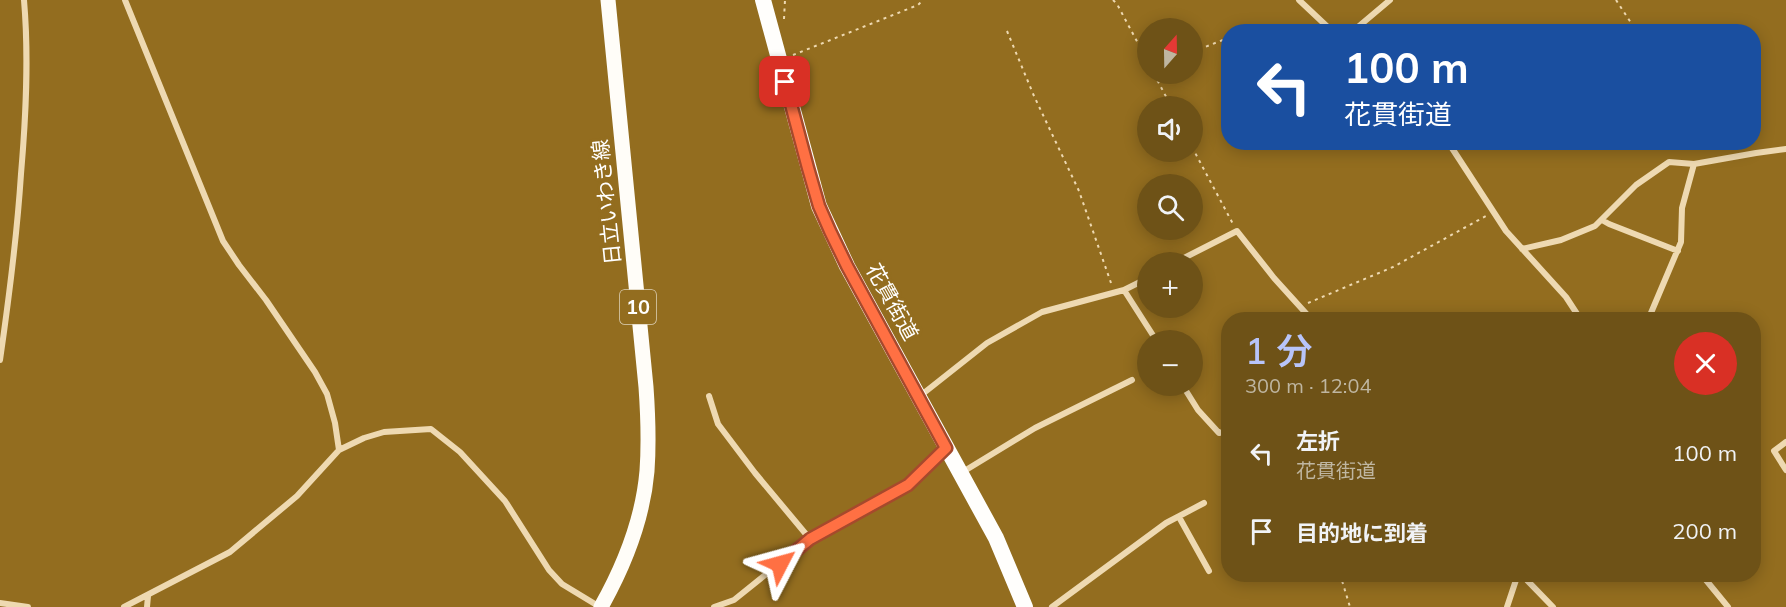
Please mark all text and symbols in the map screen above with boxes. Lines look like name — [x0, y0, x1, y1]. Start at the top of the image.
north arrow — [1137, 18, 1203, 84]
map controls — [1137, 18, 1203, 396]
text: 100 m — [1344, 41, 1469, 94]
icon: left — [1245, 48, 1323, 126]
pin — [759, 56, 810, 107]
icon: arrive — [768, 65, 801, 98]
button: sound — [1137, 96, 1203, 162]
text: 花貫街道 — [1344, 97, 1452, 131]
street label: 日立いわき線 — [586, 138, 626, 266]
button: search — [1137, 174, 1203, 240]
button: + — [1137, 252, 1203, 318]
street label: 花貫街道 — [861, 258, 925, 345]
road number: 10 — [620, 290, 656, 324]
text: 1 分 — [1245, 328, 1312, 373]
button: − — [1137, 330, 1203, 396]
button: close — [1674, 332, 1737, 395]
text: 300 m · 12:04 — [1245, 373, 1371, 398]
text: 左折 — [1296, 427, 1340, 455]
icon: left — [1245, 437, 1278, 470]
text: 100 m — [1672, 439, 1737, 467]
text: 花貫街道 — [1296, 458, 1376, 483]
icon: arrive — [1245, 515, 1278, 548]
text: 200 m — [1672, 517, 1737, 545]
text: 目的地に到着 — [1296, 519, 1428, 547]
position arrow — [748, 532, 812, 596]

